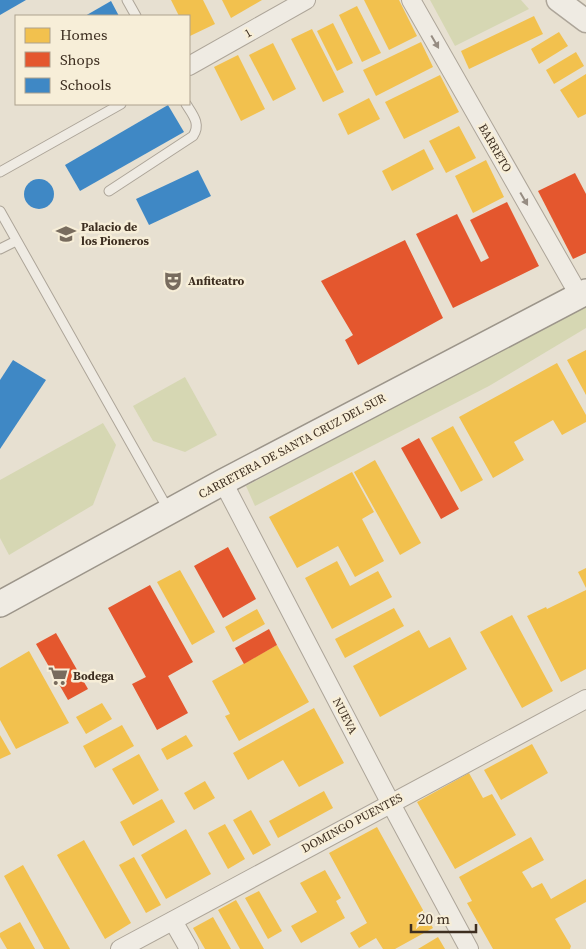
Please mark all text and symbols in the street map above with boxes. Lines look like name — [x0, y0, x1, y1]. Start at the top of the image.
legend — [15, 15, 190, 105]
text: Homes — [60, 24, 107, 45]
street label: 1 — [241, 25, 255, 41]
one-way arrow — [431, 36, 440, 49]
text: Shops — [60, 49, 100, 70]
text: Schools — [60, 74, 111, 95]
street label: BARRETO — [475, 121, 515, 175]
one-way arrow — [520, 192, 528, 206]
place label: Palacio de los Pioneros — [81, 219, 149, 249]
school or university icon: Palacio de los Pioneros — [55, 223, 77, 245]
theatre icon: Anfiteatro — [162, 270, 184, 292]
place label: Anfiteatro — [188, 273, 245, 289]
street label: CARRETERA DE SANTA CRUZ DEL SUR — [196, 390, 389, 502]
supermarket icon: Bodega — [47, 665, 69, 687]
place label: Bodega — [73, 668, 114, 684]
street label: NUEVA — [329, 695, 361, 737]
street label: DOMINGO PUENTES — [299, 790, 405, 856]
scale bar — [411, 902, 476, 934]
text: 20 m — [418, 908, 450, 929]

